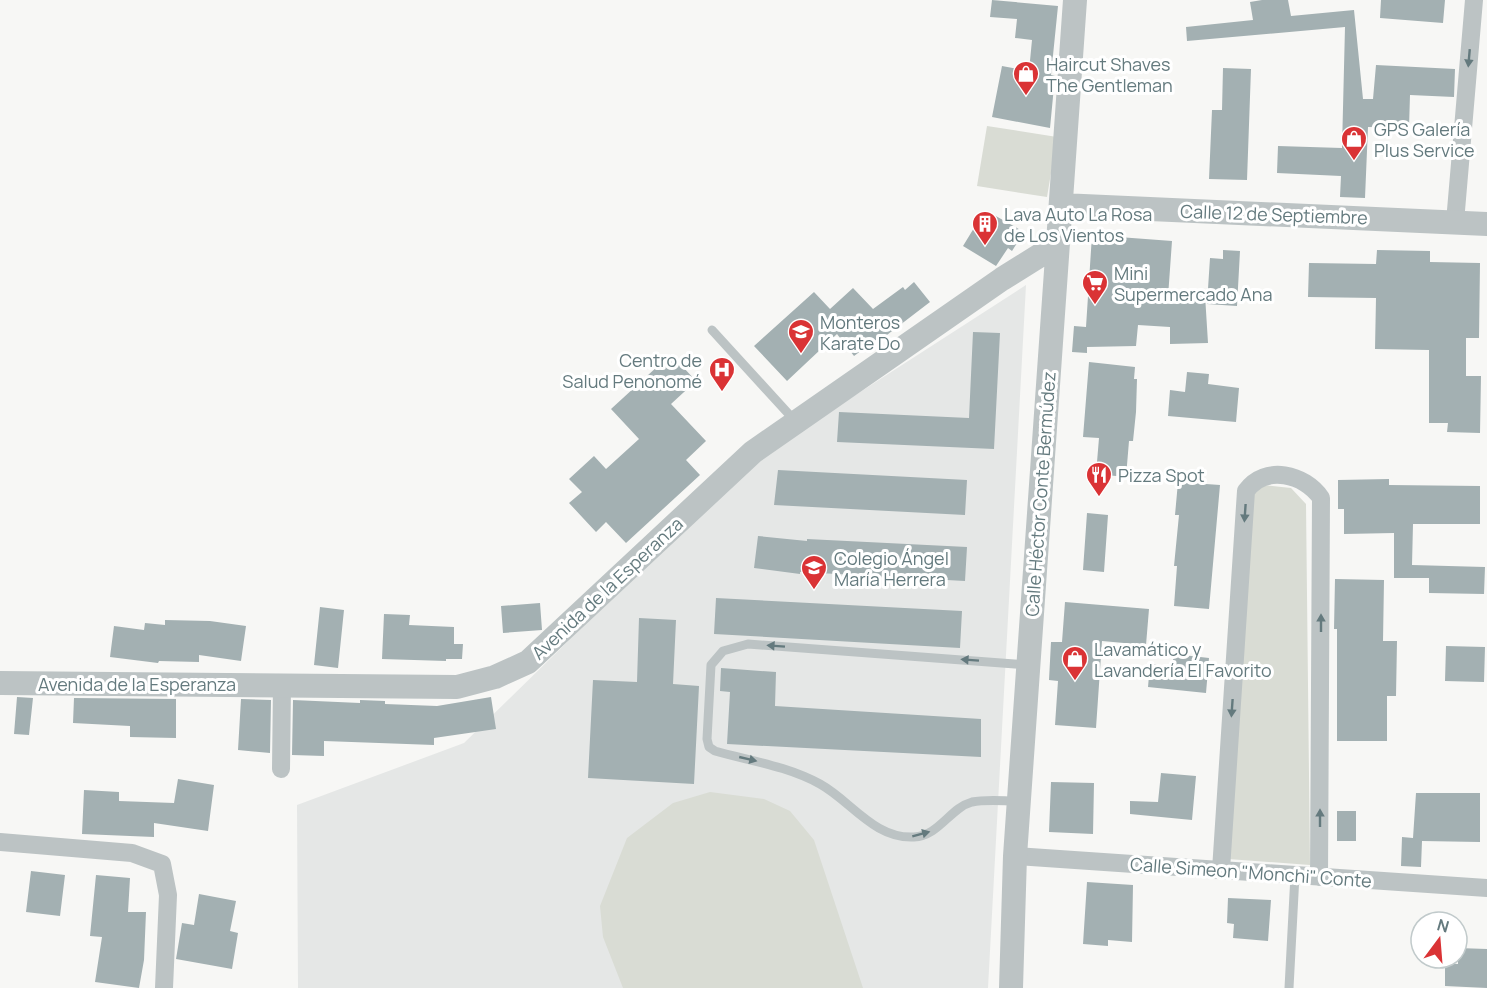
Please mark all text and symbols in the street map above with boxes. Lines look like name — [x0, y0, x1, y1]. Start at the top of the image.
one-way arrow — [1464, 49, 1474, 68]
place label: Haircut Shaves The Gentleman — [1046, 52, 1173, 97]
shop icon: Haircut Shaves The Gentleman — [1011, 59, 1041, 97]
place label: GPS Galería Plus Service — [1374, 117, 1475, 162]
shop icon: GPS Galería Plus Service — [1339, 124, 1369, 162]
street label: Calle 12 de Septiembre — [1180, 199, 1368, 229]
place label: Lava Auto La Rosa de Los Vientos — [1004, 202, 1152, 247]
building icon: Lava Auto La Rosa de Los Vientos — [970, 209, 1000, 247]
place label: Mini Supermercado Ana — [1114, 261, 1272, 306]
supermarket icon: Mini Supermercado Ana — [1080, 268, 1110, 306]
place label: Monteros Karate Do — [820, 310, 901, 355]
school or university icon: Monteros Karate Do — [786, 317, 816, 355]
place label: Centro de Salud Penonomé — [562, 348, 702, 393]
hospital icon: Centro de Salud Penonomé — [707, 355, 737, 393]
street label: Calle Héctor Conte Bermúdez — [1019, 371, 1061, 617]
restaurant icon: Pizza Spot — [1084, 460, 1114, 498]
place label: Pizza Spot — [1118, 463, 1205, 487]
one-way arrow — [1240, 504, 1250, 523]
street label: Avenida de la Esperanza — [526, 512, 688, 664]
place label: Colegio Ángel María Herrera — [834, 546, 949, 591]
school or university icon: Colegio Ángel María Herrera — [799, 553, 829, 591]
one-way arrow — [1316, 614, 1326, 633]
place label: Lavamático y Lavandería El Favorito — [1094, 637, 1272, 682]
one-way arrow — [766, 641, 785, 651]
shop icon: Lavamático y Lavandería El Favorito — [1060, 644, 1090, 682]
one-way arrow — [960, 656, 979, 665]
street label: Avenida de la Esperanza — [38, 672, 236, 696]
one-way arrow — [1227, 698, 1237, 717]
one-way arrow — [738, 754, 757, 764]
one-way arrow — [1315, 809, 1325, 828]
one-way arrow — [912, 829, 930, 839]
street label: Calle Simeon "Monchi" Conte — [1129, 852, 1373, 892]
north arrow — [1409, 910, 1469, 970]
text: N — [1435, 913, 1452, 938]

